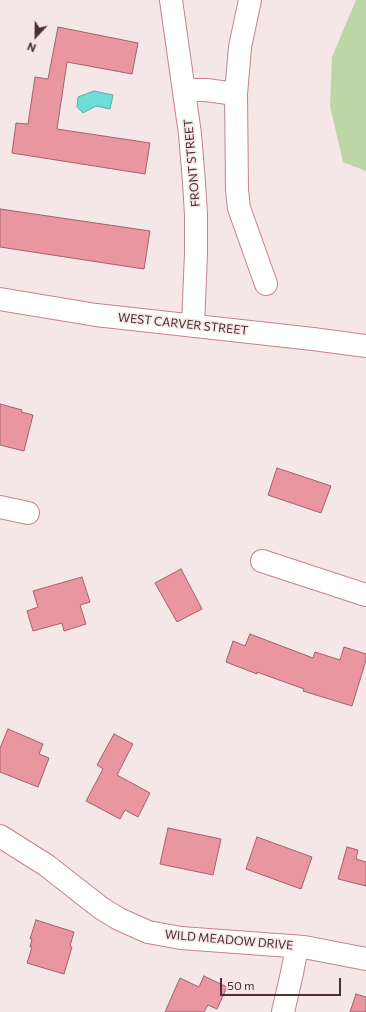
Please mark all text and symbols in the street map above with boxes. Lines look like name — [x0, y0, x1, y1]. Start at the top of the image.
north arrow — [16, 16, 56, 56]
text: N — [25, 40, 38, 55]
street label: FRONT STREET — [181, 118, 203, 208]
street label: WEST CARVER STREET — [117, 310, 249, 338]
street label: WILD MEADOW DRIVE — [164, 927, 294, 953]
scale bar — [222, 970, 343, 996]
text: 50 m — [227, 978, 255, 992]

